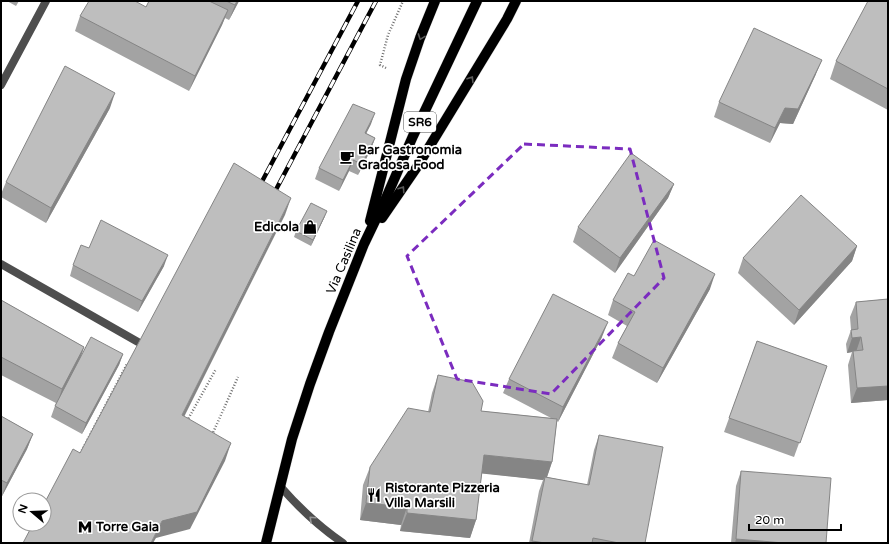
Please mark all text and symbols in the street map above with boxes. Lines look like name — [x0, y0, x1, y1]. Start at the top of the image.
one-way arrow — [417, 34, 425, 41]
one-way arrow — [466, 76, 473, 83]
road number: SR6 — [404, 112, 436, 132]
place label: Bar Gastronomia Gradosa Food — [358, 142, 462, 173]
cafe icon: Bar Gastronomia Gradosa Food — [339, 149, 355, 165]
one-way arrow — [397, 186, 405, 193]
place label: Edicola — [254, 219, 299, 235]
shop icon: Edicola — [302, 219, 318, 235]
street label: Via Casilina — [323, 225, 365, 297]
place label: Ristorante Pizzeria Villa Marsili — [385, 480, 500, 511]
restaurant icon: Ristorante Pizzeria Villa Marsili — [366, 487, 382, 503]
north arrow — [12, 492, 52, 532]
text: N — [15, 503, 31, 515]
scale bar — [749, 506, 841, 532]
text: 20 m — [755, 513, 784, 527]
one-way arrow — [309, 517, 317, 524]
metro station icon: Torre Gaia — [77, 519, 93, 535]
place label: Torre Gaia — [95, 519, 159, 535]

